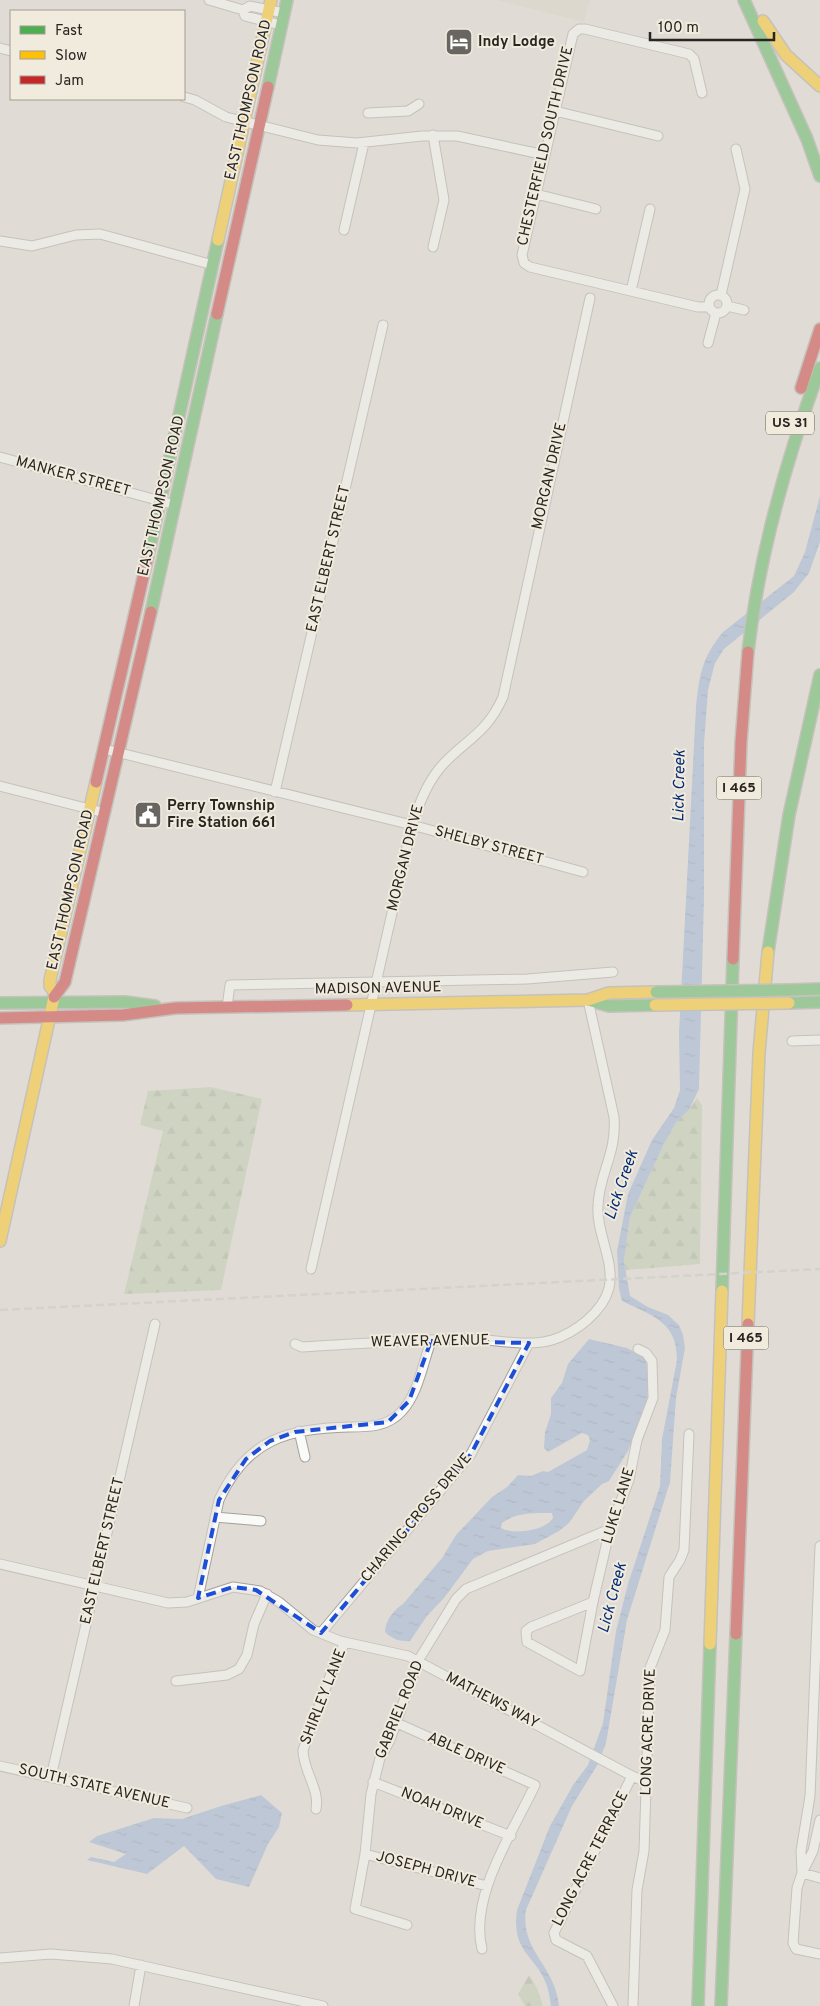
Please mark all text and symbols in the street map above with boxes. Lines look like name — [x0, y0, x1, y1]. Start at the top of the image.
legend — [10, 10, 185, 100]
scale bar — [650, 10, 774, 42]
street label: EAST THOMPSON ROAD — [221, 18, 277, 182]
text: 100 m — [658, 19, 699, 38]
text: Fast — [55, 22, 83, 41]
hotel icon: Indy Lodge — [444, 27, 474, 57]
place label: Indy Lodge — [478, 33, 555, 52]
street label: CHESTERFIELD SOUTH DRIVE — [514, 44, 578, 248]
text: Slow — [55, 47, 87, 66]
text: Jam — [55, 72, 84, 91]
road number: US 31 — [766, 412, 814, 434]
street label: EAST THOMPSON ROAD — [134, 414, 190, 578]
street label: MORGAN DRIVE — [528, 420, 572, 532]
street label: MANKER STREET — [13, 452, 133, 502]
street label: EAST ELBERT STREET — [303, 484, 355, 634]
water label: Lick Creek — [669, 749, 691, 822]
road number: I 465 — [716, 776, 762, 800]
place label: Perry Township Fire Station 661 — [167, 797, 276, 833]
public building icon: Perry Township Fire Station 661 — [133, 800, 163, 830]
street label: MORGAN DRIVE — [384, 803, 428, 913]
street label: EAST THOMPSON ROAD — [43, 808, 99, 972]
street label: SHELBY STREET — [432, 822, 546, 870]
street label: MADISON AVENUE — [315, 978, 441, 1000]
water label: Lick Creek — [601, 1147, 644, 1222]
road number: I 465 — [724, 1326, 768, 1350]
street label: WEAVER AVENUE — [370, 1331, 490, 1353]
street label: CHARING CROSS DRIVE — [357, 1449, 477, 1587]
street label: LUKE LANE — [598, 1465, 640, 1547]
street label: EAST ELBERT STREET — [77, 1476, 129, 1626]
water label: Lick Creek — [594, 1560, 632, 1635]
street label: SHIRLEY LANE — [297, 1646, 351, 1748]
street label: GABRIEL ROAD — [372, 1658, 428, 1762]
street label: MATHEWS WAY — [442, 1668, 542, 1734]
street label: LONG ACRE DRIVE — [637, 1668, 661, 1796]
street label: ABLE DRIVE — [424, 1728, 508, 1780]
street label: SOUTH STATE AVENUE — [16, 1760, 172, 1814]
street label: NOAH DRIVE — [398, 1784, 486, 1834]
street label: LONG ACRE TERRACE — [549, 1788, 633, 1930]
street label: JOSEPH DRIVE — [374, 1847, 478, 1893]

